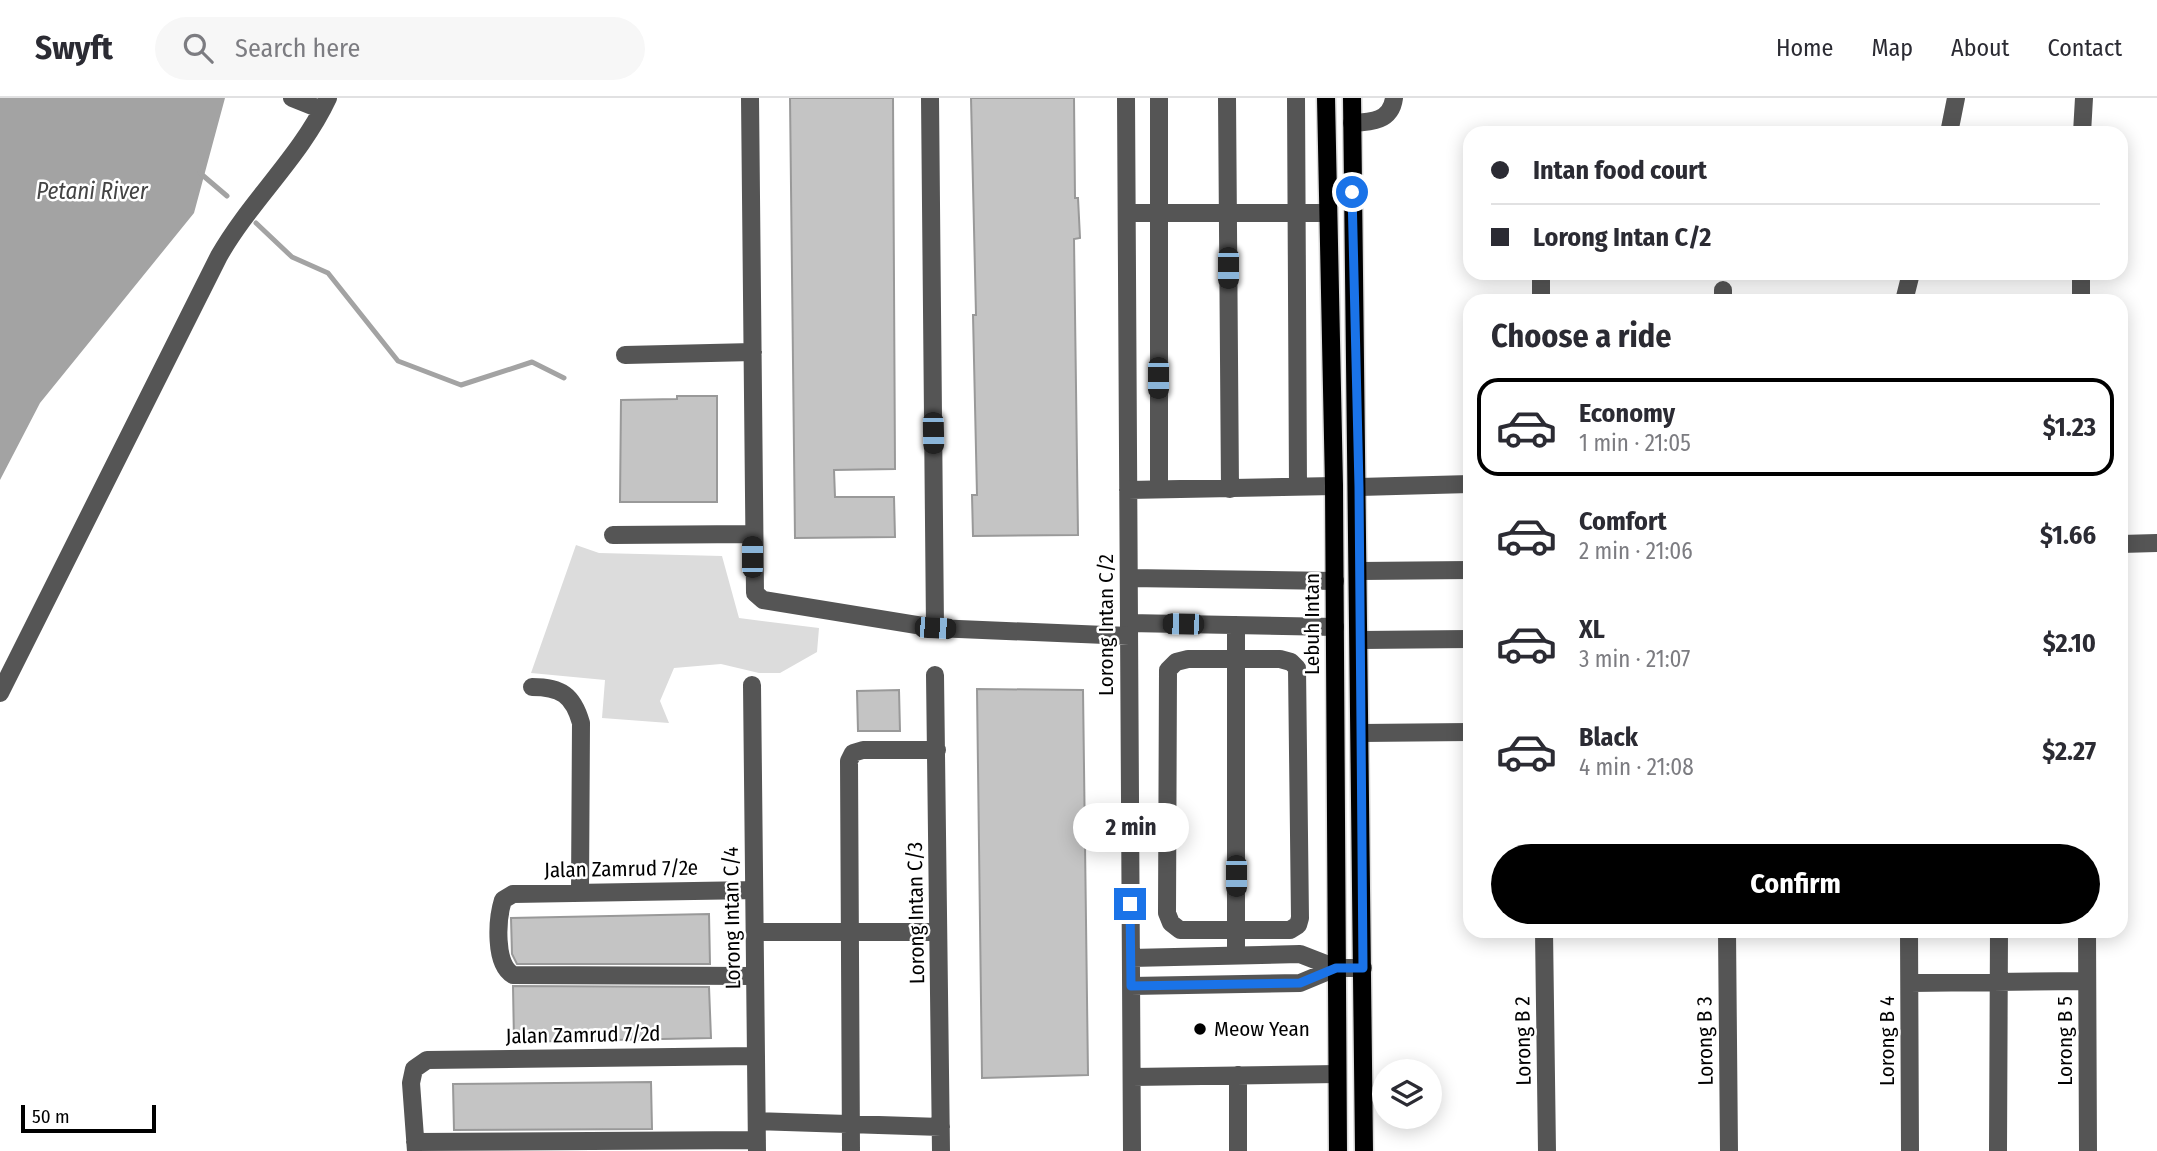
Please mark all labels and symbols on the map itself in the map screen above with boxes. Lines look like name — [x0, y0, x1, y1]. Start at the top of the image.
route start — [1336, 176, 1368, 208]
water label: Petani River — [36, 177, 149, 205]
car — [1218, 247, 1239, 289]
car — [1148, 357, 1169, 399]
car — [923, 412, 944, 454]
car — [742, 536, 763, 578]
street label: Lorong Intan C/2 — [1093, 554, 1119, 696]
street label: Lebuh Intan — [1299, 573, 1325, 675]
car — [1162, 613, 1205, 635]
car — [914, 616, 957, 640]
callout: 2 min — [1072, 802, 1188, 852]
street label: Lorong Intan C/3 — [902, 842, 930, 984]
street label: Lorong Intan C/4 — [718, 846, 746, 990]
street label: Jalan Zamrud 7/2e — [544, 855, 698, 883]
car — [1226, 855, 1247, 897]
route end — [1114, 888, 1146, 920]
street label: Lorong B 2 — [1509, 996, 1537, 1086]
street label: Lorong B 3 — [1691, 996, 1719, 1086]
street label: Lorong B 4 — [1874, 996, 1900, 1086]
street label: Lorong B 5 — [2052, 996, 2078, 1086]
place label: Meow Yean — [1214, 1016, 1310, 1042]
street label: Jalan Zamrud 7/2d — [505, 1021, 661, 1049]
marker: Meow Yean — [1192, 1021, 1208, 1037]
scale bar — [21, 1102, 156, 1134]

